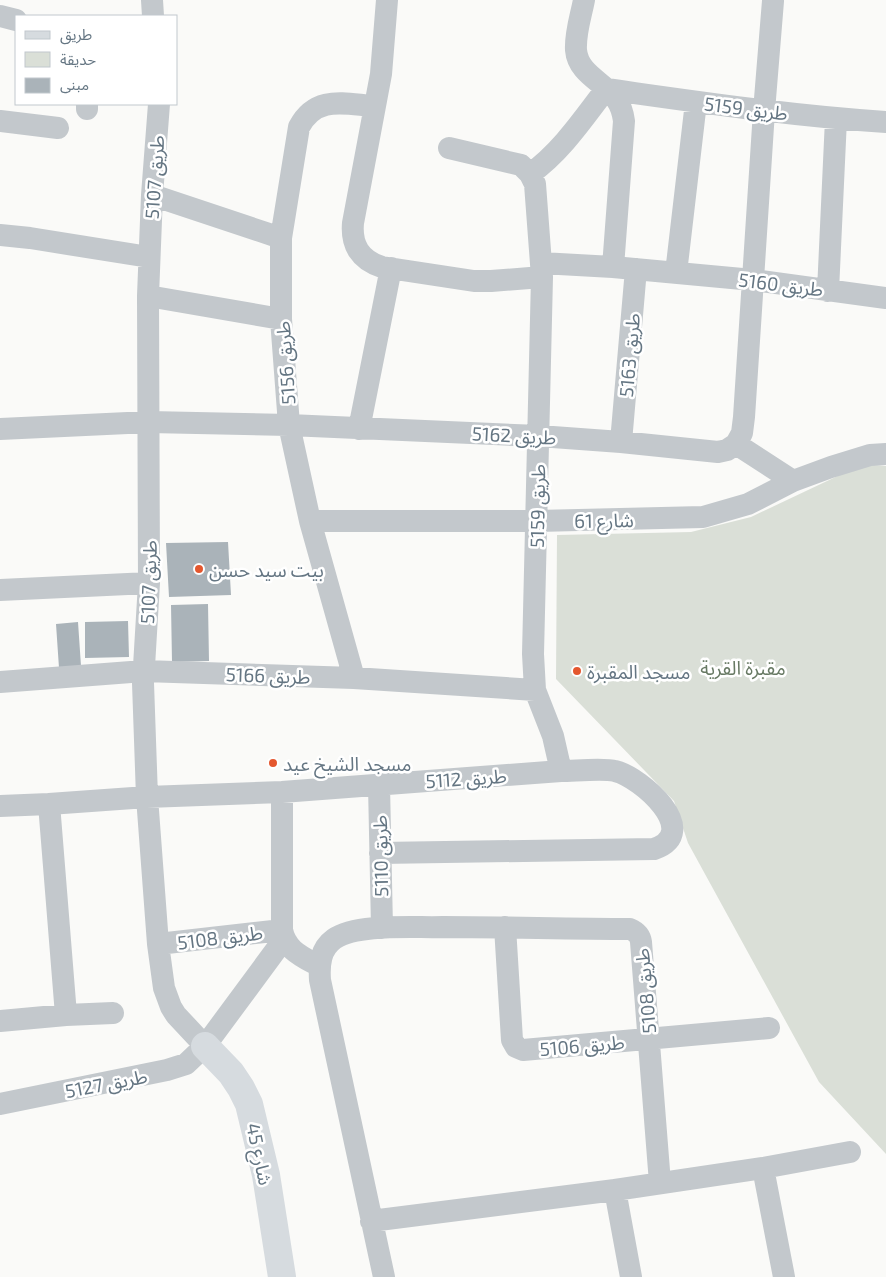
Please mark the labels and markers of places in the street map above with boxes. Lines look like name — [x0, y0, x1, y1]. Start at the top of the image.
place label: بيت سيد حسن — [209, 558, 324, 582]
marker: بيت سيد حسن — [193, 563, 205, 575]
place label: مسجد المقبرة — [587, 660, 690, 684]
marker: مسجد المقبرة — [571, 665, 583, 677]
place label: مسجد الشيخ عيد — [283, 752, 412, 779]
marker: مسجد الشيخ عيد — [267, 757, 279, 769]

